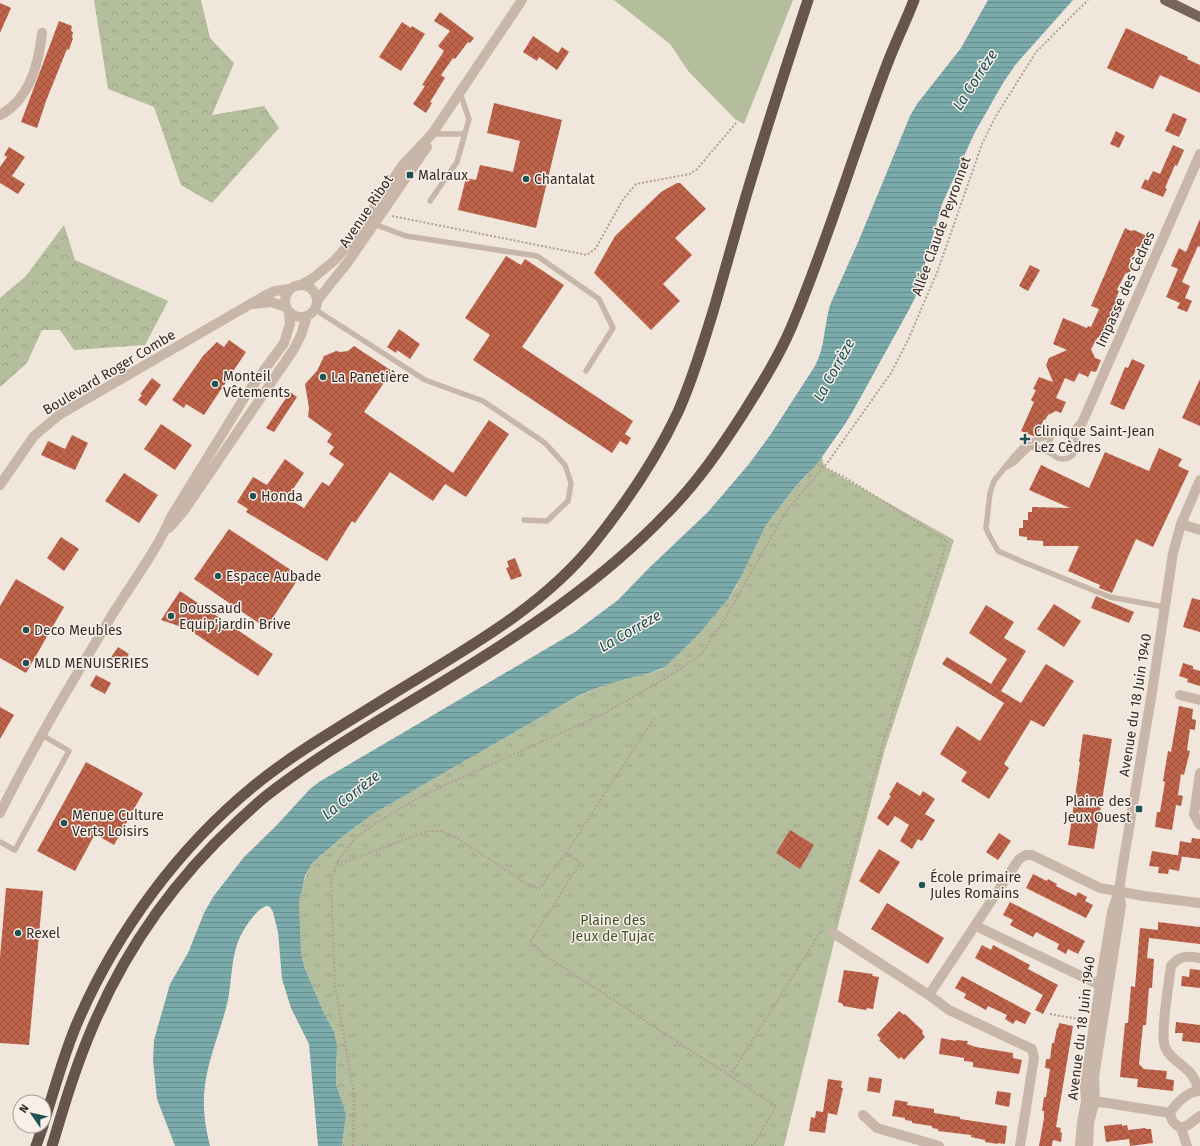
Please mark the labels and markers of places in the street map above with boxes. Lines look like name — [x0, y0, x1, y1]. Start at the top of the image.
place label: Malraux — [418, 167, 468, 184]
marker: Malraux — [405, 170, 415, 180]
place label: Chantalat — [534, 171, 596, 188]
marker: Chantalat — [521, 174, 531, 184]
place label: Monteil Vêtements — [223, 368, 290, 401]
place label: La Panetière — [331, 369, 409, 386]
marker: La Panetière — [318, 372, 328, 382]
marker: Monteil Vêtements — [210, 379, 220, 389]
place label: Clinique Saint-Jean Lez Cèdres — [1034, 423, 1155, 456]
marker: Clinique Saint-Jean Lez Cèdres — [1019, 433, 1031, 445]
place label: Honda — [261, 488, 303, 505]
marker: Honda — [248, 491, 258, 501]
place label: Espace Aubade — [226, 568, 321, 585]
marker: Espace Aubade — [213, 571, 223, 581]
place label: Doussaud Equip'jardin Brive — [179, 600, 291, 633]
marker: Doussaud Equip'jardin Brive — [166, 611, 176, 621]
place label: Deco Meubles — [34, 622, 123, 639]
marker: Deco Meubles — [21, 625, 31, 635]
place label: MLD MENUISERIES — [34, 655, 149, 672]
marker: MLD MENUISERIES — [21, 658, 31, 668]
place label: Plaine des Jeux Ouest — [1063, 793, 1132, 826]
marker: Plaine des Jeux Ouest — [1134, 804, 1144, 814]
place label: Menue Culture Verts Loisirs — [72, 807, 164, 840]
marker: Menue Culture Verts Loisirs — [59, 818, 69, 828]
place label: École primaire Jules Romains — [930, 868, 1021, 902]
marker: École primaire Jules Romains — [917, 880, 927, 890]
place label: Rexel — [26, 925, 60, 942]
marker: Rexel — [13, 928, 23, 938]

